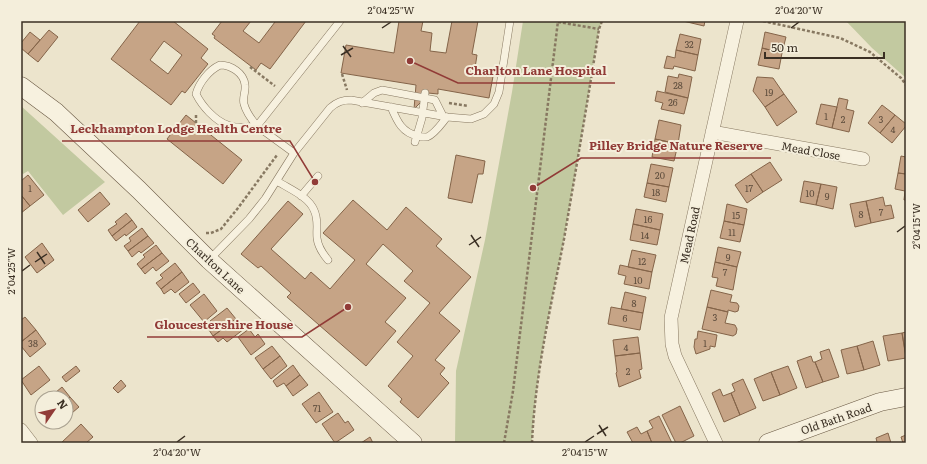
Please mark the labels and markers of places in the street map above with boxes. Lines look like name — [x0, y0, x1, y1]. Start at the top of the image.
callout: Charlton Lane Hospital — [458, 59, 615, 83]
callout: Leckhampton Lodge Health Centre — [62, 117, 290, 141]
callout: Pilley Bridge Nature Reserve — [581, 134, 771, 158]
callout: Gloucestershire House — [147, 313, 302, 337]

